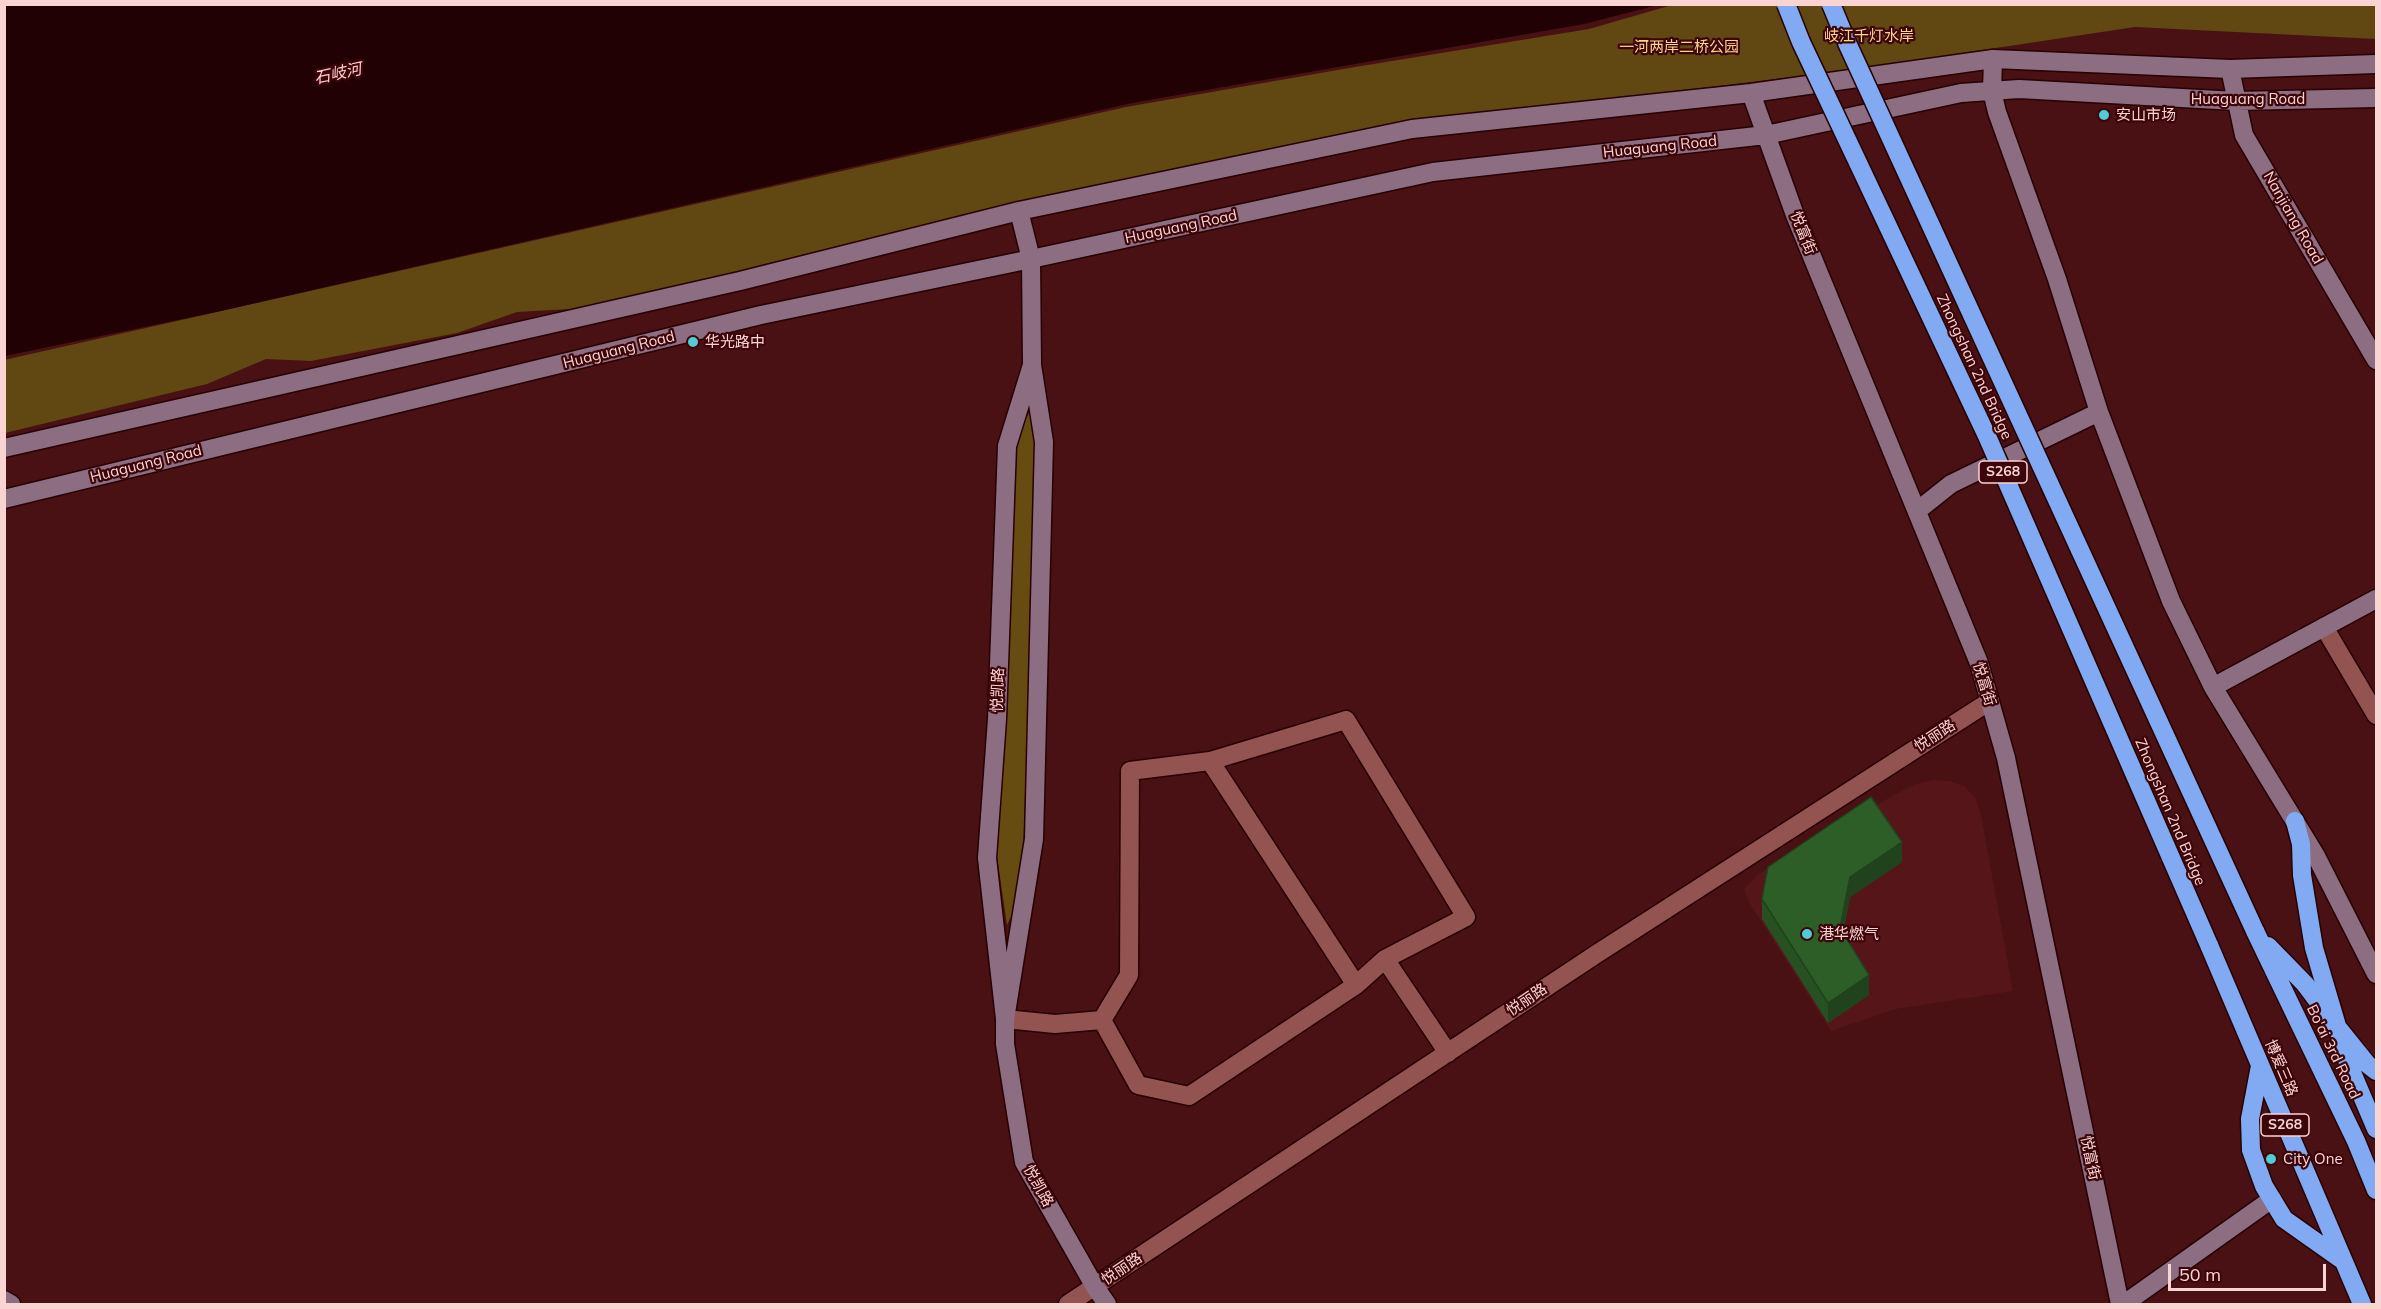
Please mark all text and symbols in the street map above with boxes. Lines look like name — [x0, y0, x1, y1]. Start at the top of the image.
park label: 岐江千灯水岸 — [1824, 27, 1914, 45]
park label: 一河两岸二桥公园 — [1619, 38, 1739, 56]
water label: 石岐河 — [313, 60, 363, 88]
street label: Huaguang Road — [2191, 90, 2305, 108]
place label: 安山市场 — [2116, 106, 2176, 124]
marker: 安山市场 — [2097, 108, 2111, 122]
street label: Huaguang Road — [1602, 132, 1718, 162]
street label: Nanjiang Road — [2259, 169, 2327, 267]
street label: Huaguang Road — [1123, 206, 1239, 248]
street label: 悦富街 — [1786, 209, 1820, 257]
street label: Zhongshan 2nd Bridge — [1932, 292, 2016, 442]
street label: Huaguang Road — [561, 327, 677, 373]
place label: 华光路中 — [705, 333, 765, 351]
marker: 华光路中 — [686, 335, 700, 349]
street label: Huaguang Road — [88, 441, 204, 487]
road number: S268 — [1979, 461, 2027, 483]
street label: 悦富街 — [1969, 660, 1999, 708]
street label: 悦凯路 — [988, 667, 1008, 713]
street label: 悦丽路 — [1911, 716, 1959, 756]
street label: Zhongshan 2nd Bridge — [2131, 736, 2209, 888]
place label: 港华燃气 — [1819, 925, 1879, 943]
marker: 港华燃气 — [1800, 927, 1814, 941]
street label: 悦丽路 — [1503, 980, 1551, 1020]
street label: Bo'ai 3rd Road — [2302, 1002, 2364, 1102]
street label: 博爱三路 — [2261, 1037, 2301, 1099]
road number: S268 — [2261, 1114, 2309, 1136]
street label: 悦富街 — [2077, 1134, 2103, 1182]
place label: City One — [2283, 1150, 2343, 1168]
marker: City One — [2264, 1152, 2278, 1166]
street label: 悦凯路 — [1019, 1162, 1057, 1210]
street label: 悦丽路 — [1098, 1249, 1146, 1289]
scale bar — [2171, 1252, 2328, 1290]
text: 50 m — [2179, 1263, 2221, 1286]

